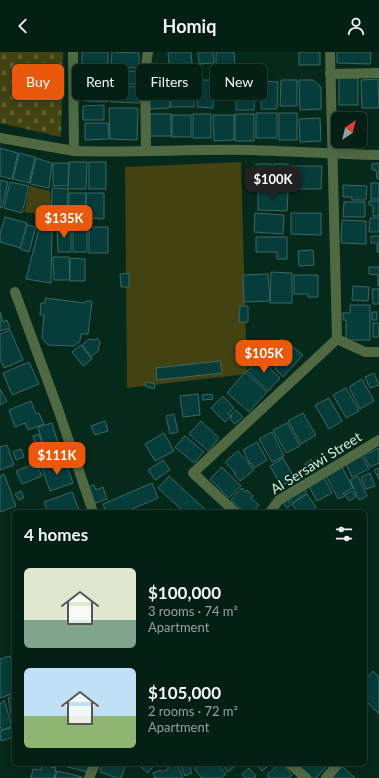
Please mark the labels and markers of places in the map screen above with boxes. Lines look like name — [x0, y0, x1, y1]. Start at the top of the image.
pin: $100K — [245, 166, 301, 200]
pin: $135K — [36, 205, 92, 239]
pin: $105K — [236, 340, 292, 374]
pin: $111K — [29, 442, 85, 476]

